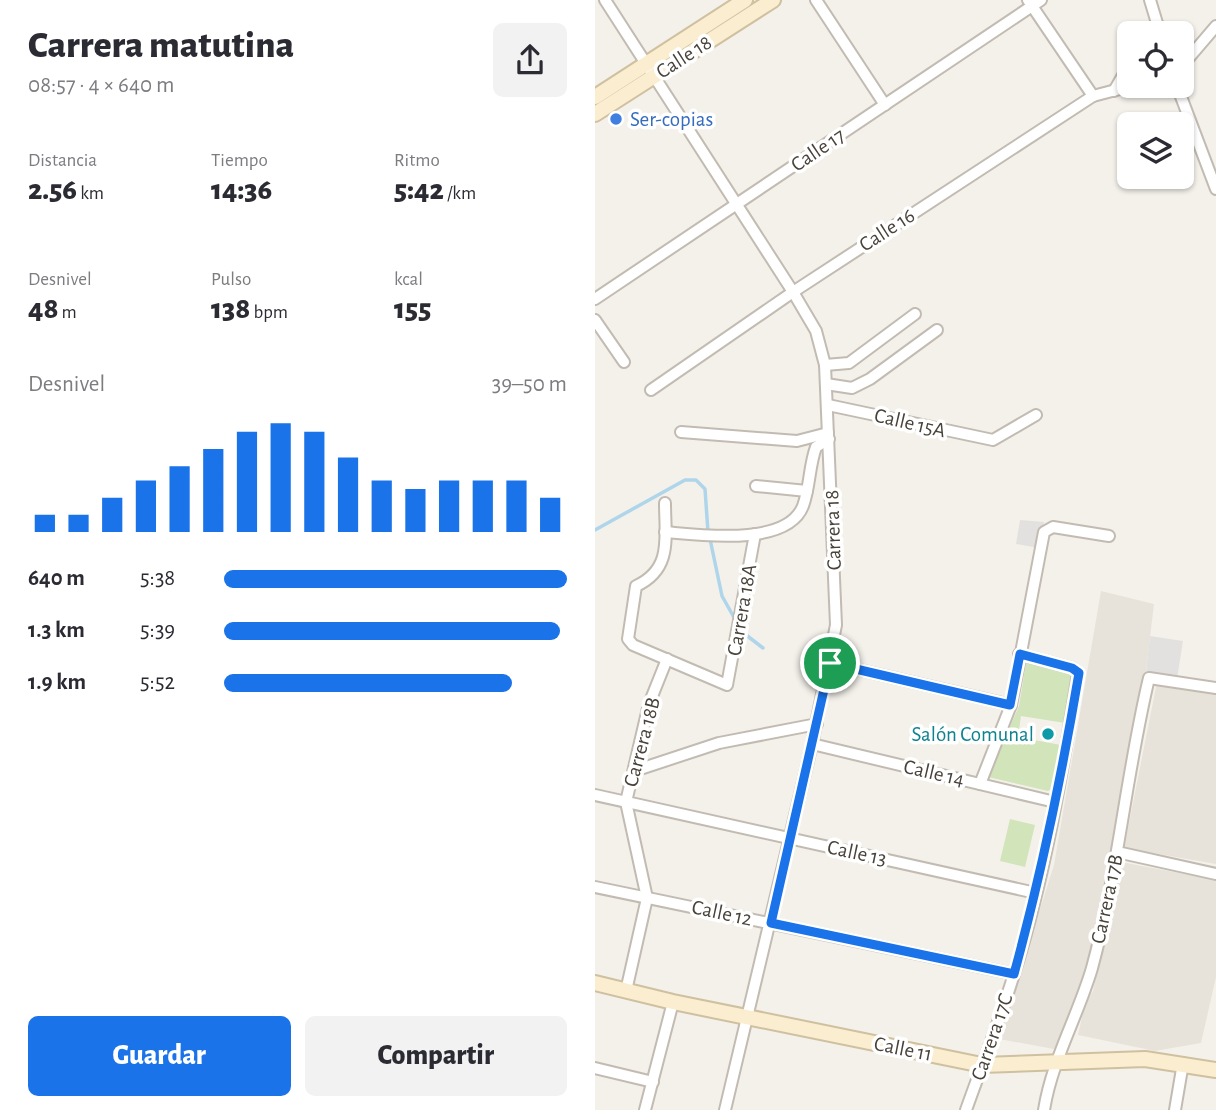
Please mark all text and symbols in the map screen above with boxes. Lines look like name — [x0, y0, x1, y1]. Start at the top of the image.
map controls — [1117, 21, 1194, 189]
button: locate — [1117, 21, 1194, 98]
button: share — [493, 23, 567, 97]
text: Carrera matutina — [28, 27, 294, 65]
street label: Calle 18 — [653, 31, 715, 83]
text: 08:57 · 4 × 640 m — [28, 74, 174, 97]
place label: Ser-copias — [630, 109, 713, 130]
marker: Ser-copias — [608, 111, 624, 127]
button: layers — [1117, 112, 1194, 189]
street label: Calle 17 — [787, 124, 849, 176]
text: Distancia — [28, 151, 97, 170]
text: Tiempo — [211, 151, 268, 170]
text: Ritmo — [394, 151, 440, 170]
text: 2.56 — [28, 175, 77, 205]
text: 14:36 — [211, 175, 272, 205]
text: 5:42 — [394, 175, 444, 205]
text: km — [77, 184, 104, 203]
text: /km — [444, 184, 476, 203]
street label: Calle 16 — [856, 205, 918, 255]
text: Desnivel — [28, 270, 92, 289]
text: Pulso — [211, 270, 251, 289]
text: kcal — [394, 270, 423, 289]
text: 48 — [28, 294, 58, 324]
text: 138 — [211, 294, 250, 324]
text: 155 — [394, 294, 431, 324]
text: m — [58, 303, 77, 322]
text: bpm — [250, 303, 288, 322]
text: Desnivel — [28, 373, 105, 396]
text: 39–50 m — [492, 373, 567, 396]
street label: Calle 15A — [872, 405, 948, 441]
street label: Carrera 18 — [821, 489, 845, 571]
street label: Carrera 18A — [724, 563, 760, 657]
text: 640 m — [28, 567, 85, 590]
text: 5:38 — [140, 567, 175, 590]
text: 1.3 km — [28, 619, 85, 642]
text: 5:39 — [140, 619, 175, 642]
pin — [800, 633, 860, 693]
icon: arrive — [811, 644, 849, 682]
text: 1.9 km — [28, 671, 86, 694]
text: 5:52 — [140, 671, 175, 694]
street label: Carrera 18B — [620, 695, 664, 789]
place label: Salón Comunal — [912, 724, 1034, 745]
marker: Salón Comunal — [1040, 726, 1056, 742]
street label: Calle 14 — [902, 756, 966, 790]
street label: Calle 13 — [825, 836, 889, 870]
street label: Carrera 17B — [1087, 852, 1127, 946]
street label: Calle 12 — [690, 896, 754, 930]
street label: Carrera 17C — [967, 991, 1017, 1083]
button: Guardar — [28, 1016, 291, 1096]
button: Compartir — [305, 1016, 567, 1096]
street label: Calle 11 — [872, 1033, 934, 1065]

